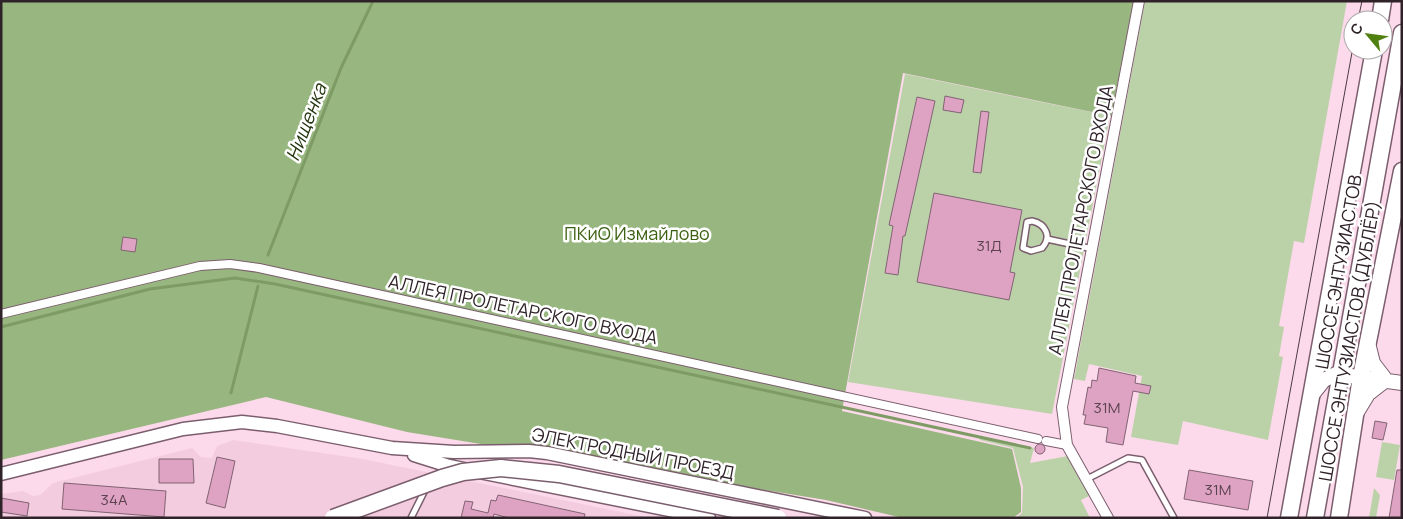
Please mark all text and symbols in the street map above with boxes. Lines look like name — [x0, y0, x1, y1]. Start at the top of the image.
north arrow — [1343, 10, 1393, 60]
text: С — [1345, 19, 1367, 38]
water label: Нищенка — [279, 78, 333, 164]
street label: АЛЛЕЯ ПРОЛЕТАРСКОГО ВХОДА — [1042, 82, 1118, 357]
street label: ШОССЕ ЭНТУЗИАСТОВ — [1309, 173, 1367, 371]
street label: ШОССЕ ЭНТУЗИАСТОВ (ДУБЛЁР) — [1312, 199, 1386, 483]
park label: ПКиО Измайлово — [564, 221, 710, 245]
house number: 31Д — [976, 235, 1002, 256]
street label: АЛЛЕЯ ПРОЛЕТАРСКОГО ВХОДА — [387, 269, 660, 349]
house number: 31М — [1094, 397, 1120, 418]
street label: ЭЛЕКТРОДНЫЙ ПРОЕЗД — [530, 422, 737, 484]
house number: 31М — [1205, 479, 1231, 500]
house number: 34А — [101, 489, 128, 510]

